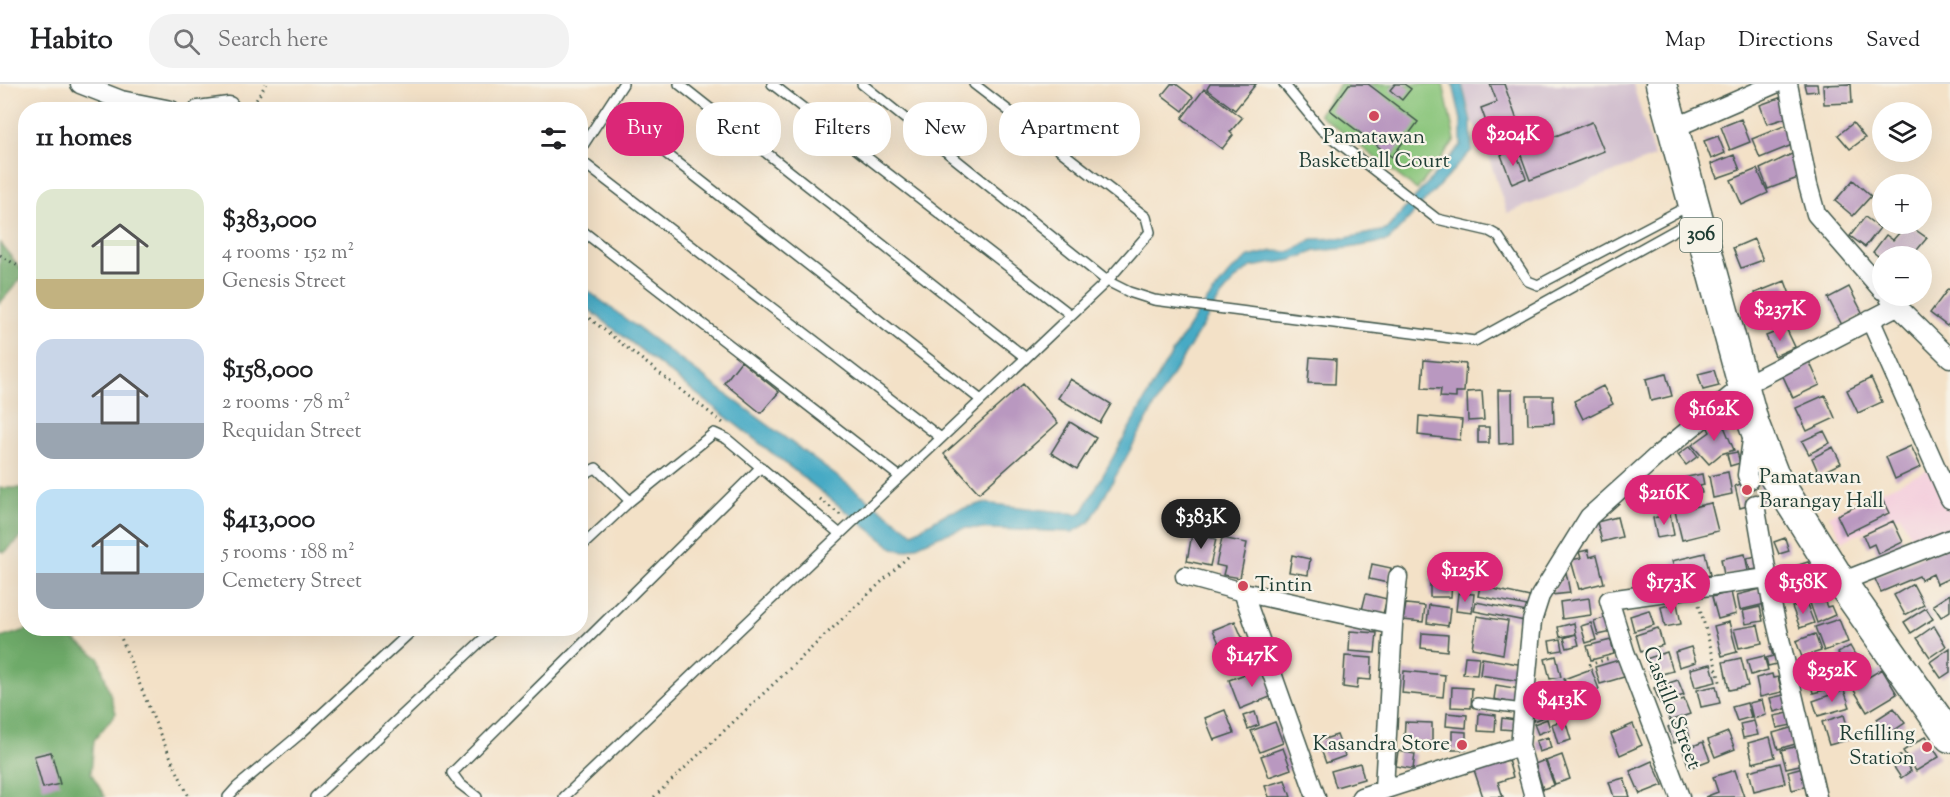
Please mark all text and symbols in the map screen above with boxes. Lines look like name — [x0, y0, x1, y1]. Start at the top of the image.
search box — [149, 14, 569, 68]
text: Habito — [30, 21, 113, 61]
icon: search — [170, 25, 203, 58]
text: Search here — [218, 25, 328, 57]
text: Map — [1665, 26, 1705, 56]
text: Directions — [1738, 26, 1833, 56]
text: Saved — [1866, 26, 1920, 56]
chip: Buy — [606, 102, 684, 156]
chip: Rent — [696, 102, 781, 156]
chip: Filters — [793, 102, 891, 156]
chip: New — [903, 102, 987, 156]
chip: Apartment — [999, 102, 1140, 156]
map controls — [1872, 102, 1932, 306]
button: layers — [1872, 102, 1932, 162]
marker: Pamatawan Basketball Court — [1367, 109, 1381, 123]
pin: $204K — [1471, 116, 1555, 167]
text: 11 homes — [36, 120, 132, 157]
text: $204K — [1486, 121, 1540, 150]
icon: filters — [537, 122, 570, 155]
place label: Pamatawan Basketball Court — [1298, 123, 1450, 177]
button: + — [1872, 174, 1932, 234]
text: $383,000 — [222, 202, 317, 239]
icon: home — [84, 213, 156, 285]
road number: 306 — [1680, 218, 1722, 252]
text: 4 rooms · 152 m² — [222, 239, 354, 268]
button: − — [1872, 246, 1932, 306]
text: Genesis Street — [222, 268, 346, 297]
pin: $237K — [1738, 291, 1822, 342]
text: $237K — [1754, 296, 1806, 325]
text: $158,000 — [222, 352, 313, 389]
icon: home — [84, 363, 156, 435]
text: 2 rooms · 78 m² — [222, 389, 351, 418]
pin: $162K — [1672, 391, 1756, 442]
text: $162K — [1688, 396, 1740, 425]
text: Requidan Street — [222, 418, 361, 447]
place label: Pamatawan Barangay Hall — [1759, 463, 1884, 517]
pin: $216K — [1622, 475, 1706, 526]
text: $216K — [1638, 480, 1690, 509]
marker: Pamatawan Barangay Hall — [1740, 483, 1754, 497]
pin: $383K — [1159, 499, 1243, 550]
text: $413,000 — [222, 502, 315, 539]
text: $383K — [1175, 504, 1227, 533]
icon: home — [84, 513, 156, 585]
text: 5 rooms · 188 m² — [222, 539, 355, 568]
pin: $125K — [1423, 552, 1507, 603]
text: $125K — [1441, 557, 1489, 586]
pin: $173K — [1629, 564, 1713, 615]
pin: $158K — [1761, 564, 1845, 615]
text: Cemetery Street — [222, 568, 362, 597]
text: $173K — [1646, 569, 1696, 598]
text: $158K — [1779, 569, 1827, 598]
place label: Tintin — [1255, 571, 1312, 601]
marker: Tintin — [1236, 579, 1250, 593]
pin: $147K — [1210, 637, 1294, 688]
text: $147K — [1226, 642, 1278, 671]
street label: Castillo Street — [1634, 642, 1708, 774]
pin: $252K — [1790, 652, 1874, 703]
text: $252K — [1807, 657, 1857, 686]
pin: $413K — [1520, 681, 1604, 732]
text: $413K — [1537, 686, 1587, 715]
place label: Refilling Station — [1839, 720, 1915, 774]
place label: Kasandra Store — [1312, 730, 1450, 760]
marker: Kasandra Store — [1455, 738, 1469, 752]
marker: Refilling Station — [1920, 740, 1934, 754]

